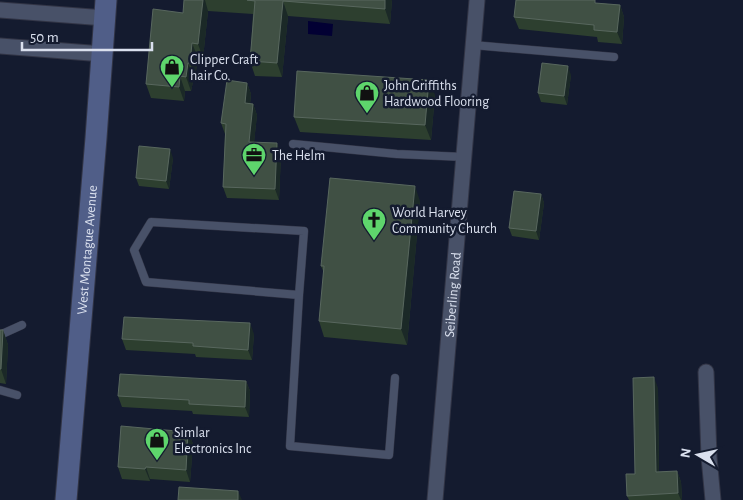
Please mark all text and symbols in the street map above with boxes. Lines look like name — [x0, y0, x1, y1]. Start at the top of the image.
scale bar — [22, 20, 152, 52]
text: 50 m — [30, 30, 59, 45]
place label: Clipper Craft hair Co. — [190, 53, 259, 83]
shop icon: Clipper Craft hair Co. — [159, 54, 185, 88]
place label: John Griffiths Hardwood Flooring — [384, 79, 489, 109]
shop icon: John Griffiths Hardwood Flooring — [354, 80, 380, 114]
office icon: The Helm — [241, 142, 267, 176]
place label: The Helm — [272, 149, 325, 163]
street label: West Montague Avenue — [75, 185, 100, 315]
place label: World Harvey Community Church — [392, 206, 497, 236]
church icon: World Harvey Community Church — [361, 207, 387, 241]
street label: Seiberling Road — [443, 252, 464, 338]
place label: Simlar Electronics Inc — [174, 426, 252, 456]
shop icon: Simlar Electronics Inc — [144, 427, 170, 461]
north arrow — [673, 430, 723, 480]
text: N — [678, 447, 694, 459]

